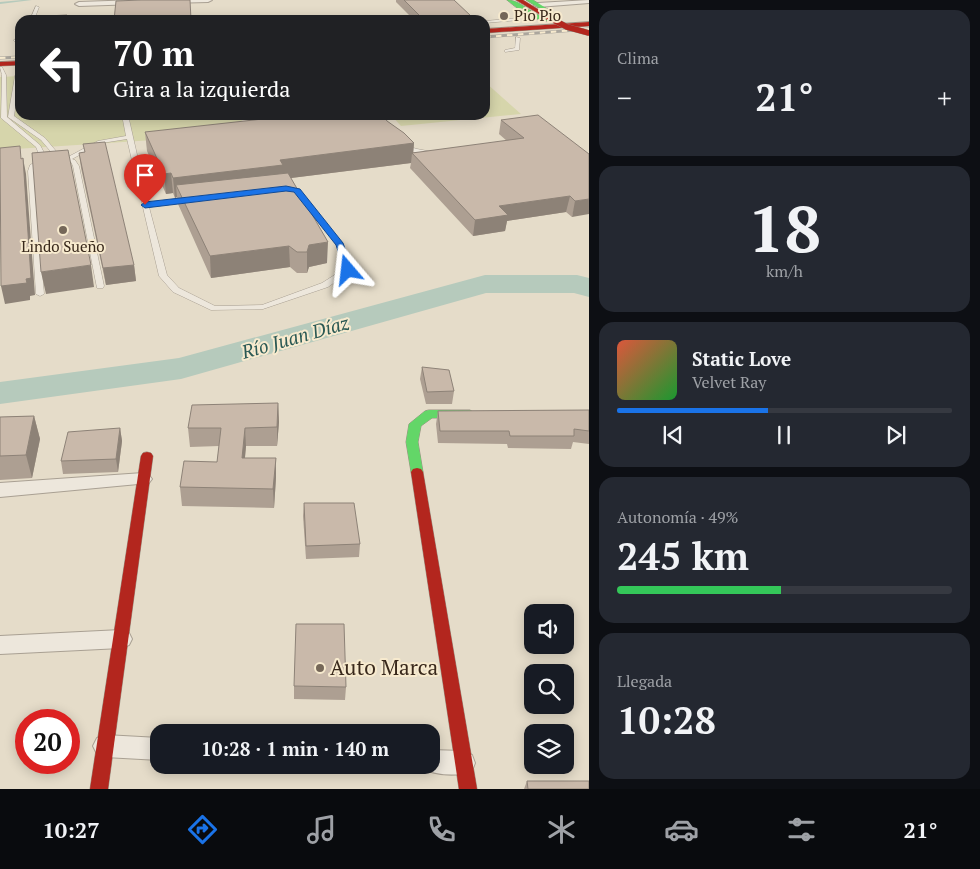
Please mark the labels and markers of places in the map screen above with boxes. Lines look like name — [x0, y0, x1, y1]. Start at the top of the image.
place label: Pio Pio — [514, 5, 561, 25]
marker: Pio Pio — [498, 10, 510, 22]
pin — [124, 154, 166, 205]
marker: Lindo Sueño — [57, 224, 69, 236]
place label: Lindo Sueño — [21, 236, 105, 256]
place label: Auto Marca — [330, 653, 439, 681]
marker: Auto Marca — [314, 662, 326, 674]

